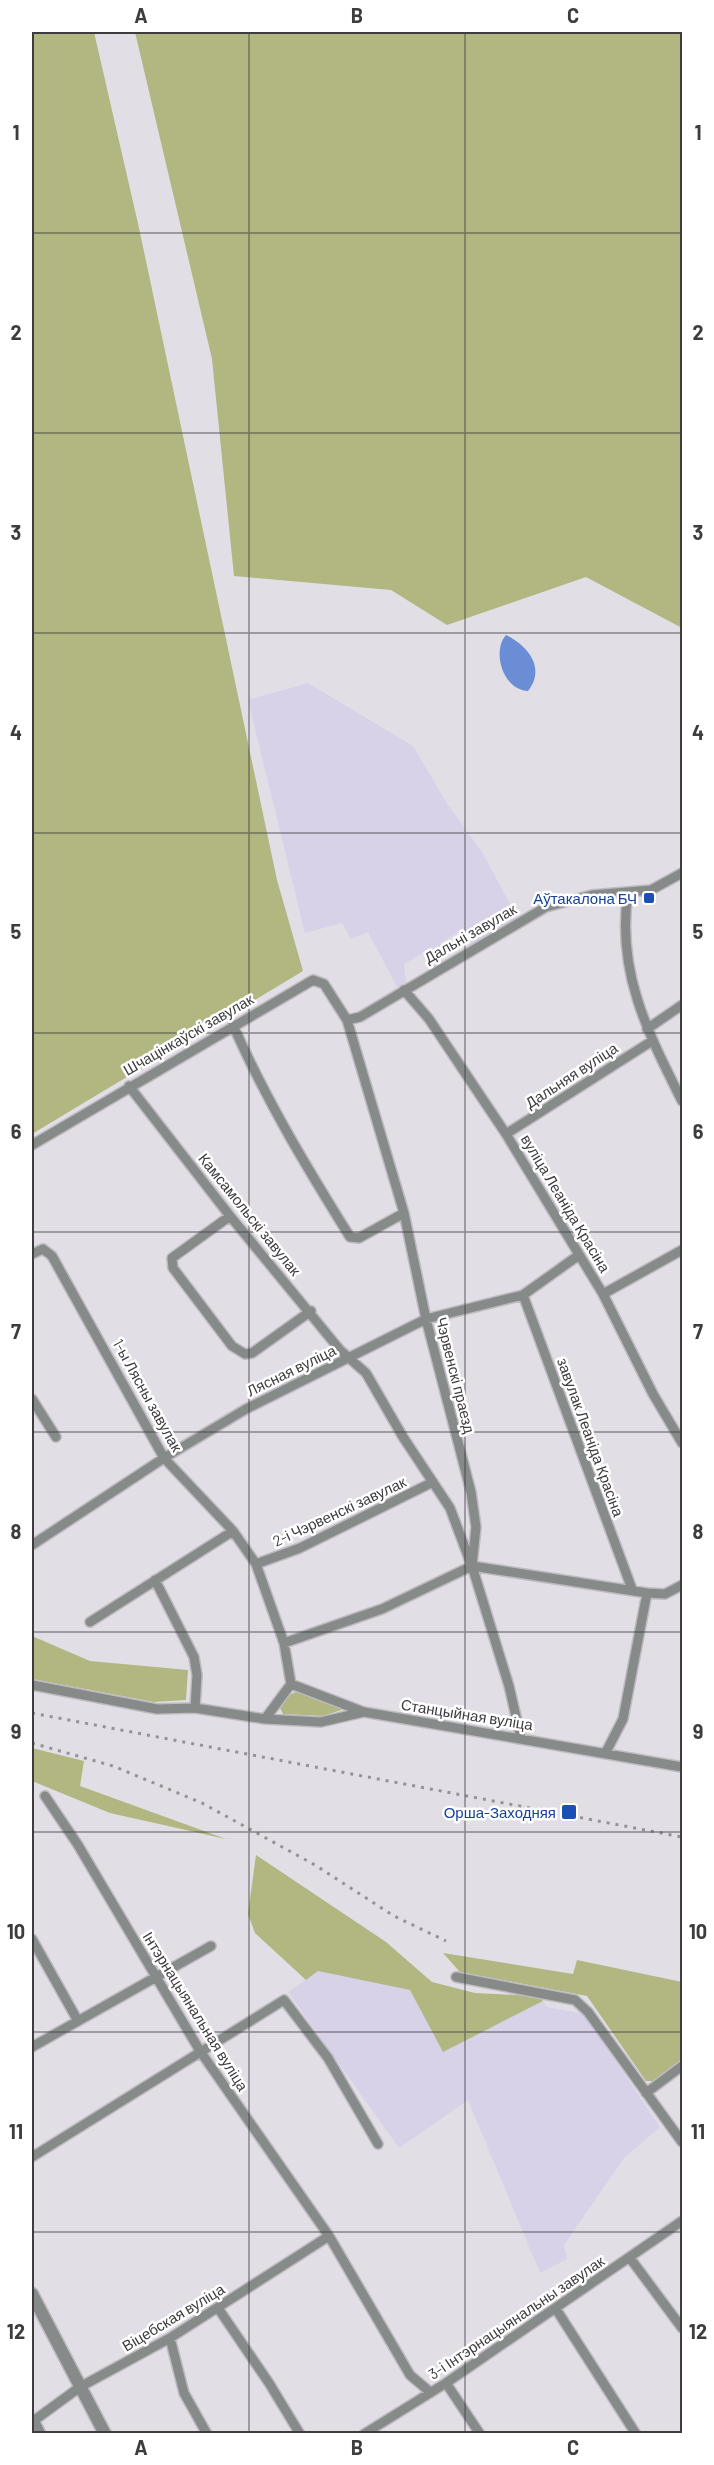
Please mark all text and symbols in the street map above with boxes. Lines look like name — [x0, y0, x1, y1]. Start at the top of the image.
text: A — [134, 3, 148, 27]
text: B — [351, 3, 363, 27]
text: C — [567, 3, 579, 27]
text: 1 — [12, 120, 20, 144]
text: 1 — [694, 120, 702, 144]
text: 2 — [10, 320, 22, 344]
text: 2 — [692, 320, 704, 344]
text: 3 — [11, 520, 21, 544]
text: 3 — [693, 520, 703, 544]
text: 4 — [10, 720, 22, 744]
text: 4 — [692, 720, 704, 744]
place label: Аўтакалона БЧ — [533, 889, 637, 907]
marker: Аўтакалона БЧ — [642, 891, 656, 905]
street label: Дальні завулак — [421, 899, 520, 967]
text: 5 — [11, 919, 22, 943]
text: 5 — [693, 919, 704, 943]
street label: Шчацінкаўскі завулак — [120, 989, 256, 1079]
street label: Дальняя вуліца — [521, 1038, 621, 1112]
text: 6 — [11, 1119, 22, 1143]
text: 6 — [693, 1119, 704, 1143]
street label: вуліца Леаніда Красіна — [518, 1131, 615, 1276]
street label: Камсамольскі завулак — [195, 1149, 305, 1279]
street label: Чэрвенскі праезд — [433, 1315, 479, 1435]
text: 7 — [11, 1319, 21, 1343]
text: 7 — [693, 1319, 703, 1343]
street label: 1-ы Лясны завулак — [110, 1335, 187, 1455]
street label: Лясная вуліца — [243, 1340, 339, 1399]
street label: завулак Леаніда Красіна — [554, 1355, 628, 1520]
street label: 2-і Чэрвенскі завулак — [270, 1472, 409, 1550]
text: 8 — [11, 1519, 22, 1543]
text: 8 — [693, 1519, 704, 1543]
street label: Станцыйная вуліца — [400, 1695, 535, 1733]
text: 9 — [11, 1719, 21, 1743]
text: 9 — [693, 1719, 703, 1743]
place label: Орша-Заходняя — [444, 1803, 556, 1821]
marker: Орша-Заходняя — [560, 1803, 578, 1821]
text: 10 — [7, 1919, 25, 1943]
text: 10 — [689, 1919, 707, 1943]
street label: Інтэрнацыянальная вуліца — [140, 1928, 253, 2094]
text: 11 — [9, 2119, 23, 2143]
text: 11 — [691, 2119, 705, 2143]
street label: 3-і Інтэрнацыянальны завулак — [425, 2251, 608, 2383]
street label: Віцебская вуліца — [119, 2279, 228, 2355]
text: 12 — [7, 2319, 25, 2343]
text: 12 — [689, 2319, 707, 2343]
text: A — [134, 2435, 148, 2459]
text: B — [351, 2435, 363, 2459]
text: C — [567, 2435, 579, 2459]

